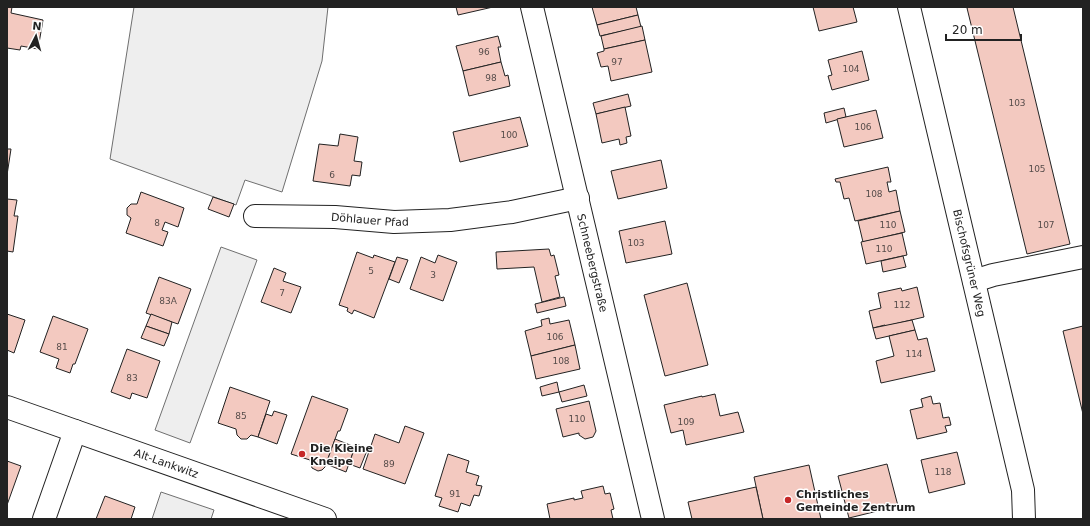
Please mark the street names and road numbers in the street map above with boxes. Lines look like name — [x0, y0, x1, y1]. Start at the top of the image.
street label: Bischofsgrüner Weg — [950, 208, 988, 318]
street label: Döhlauer Pfad — [330, 210, 409, 229]
street label: Schneebergstraße — [575, 212, 610, 314]
street label: Alt-Lankwitz — [132, 446, 201, 481]

